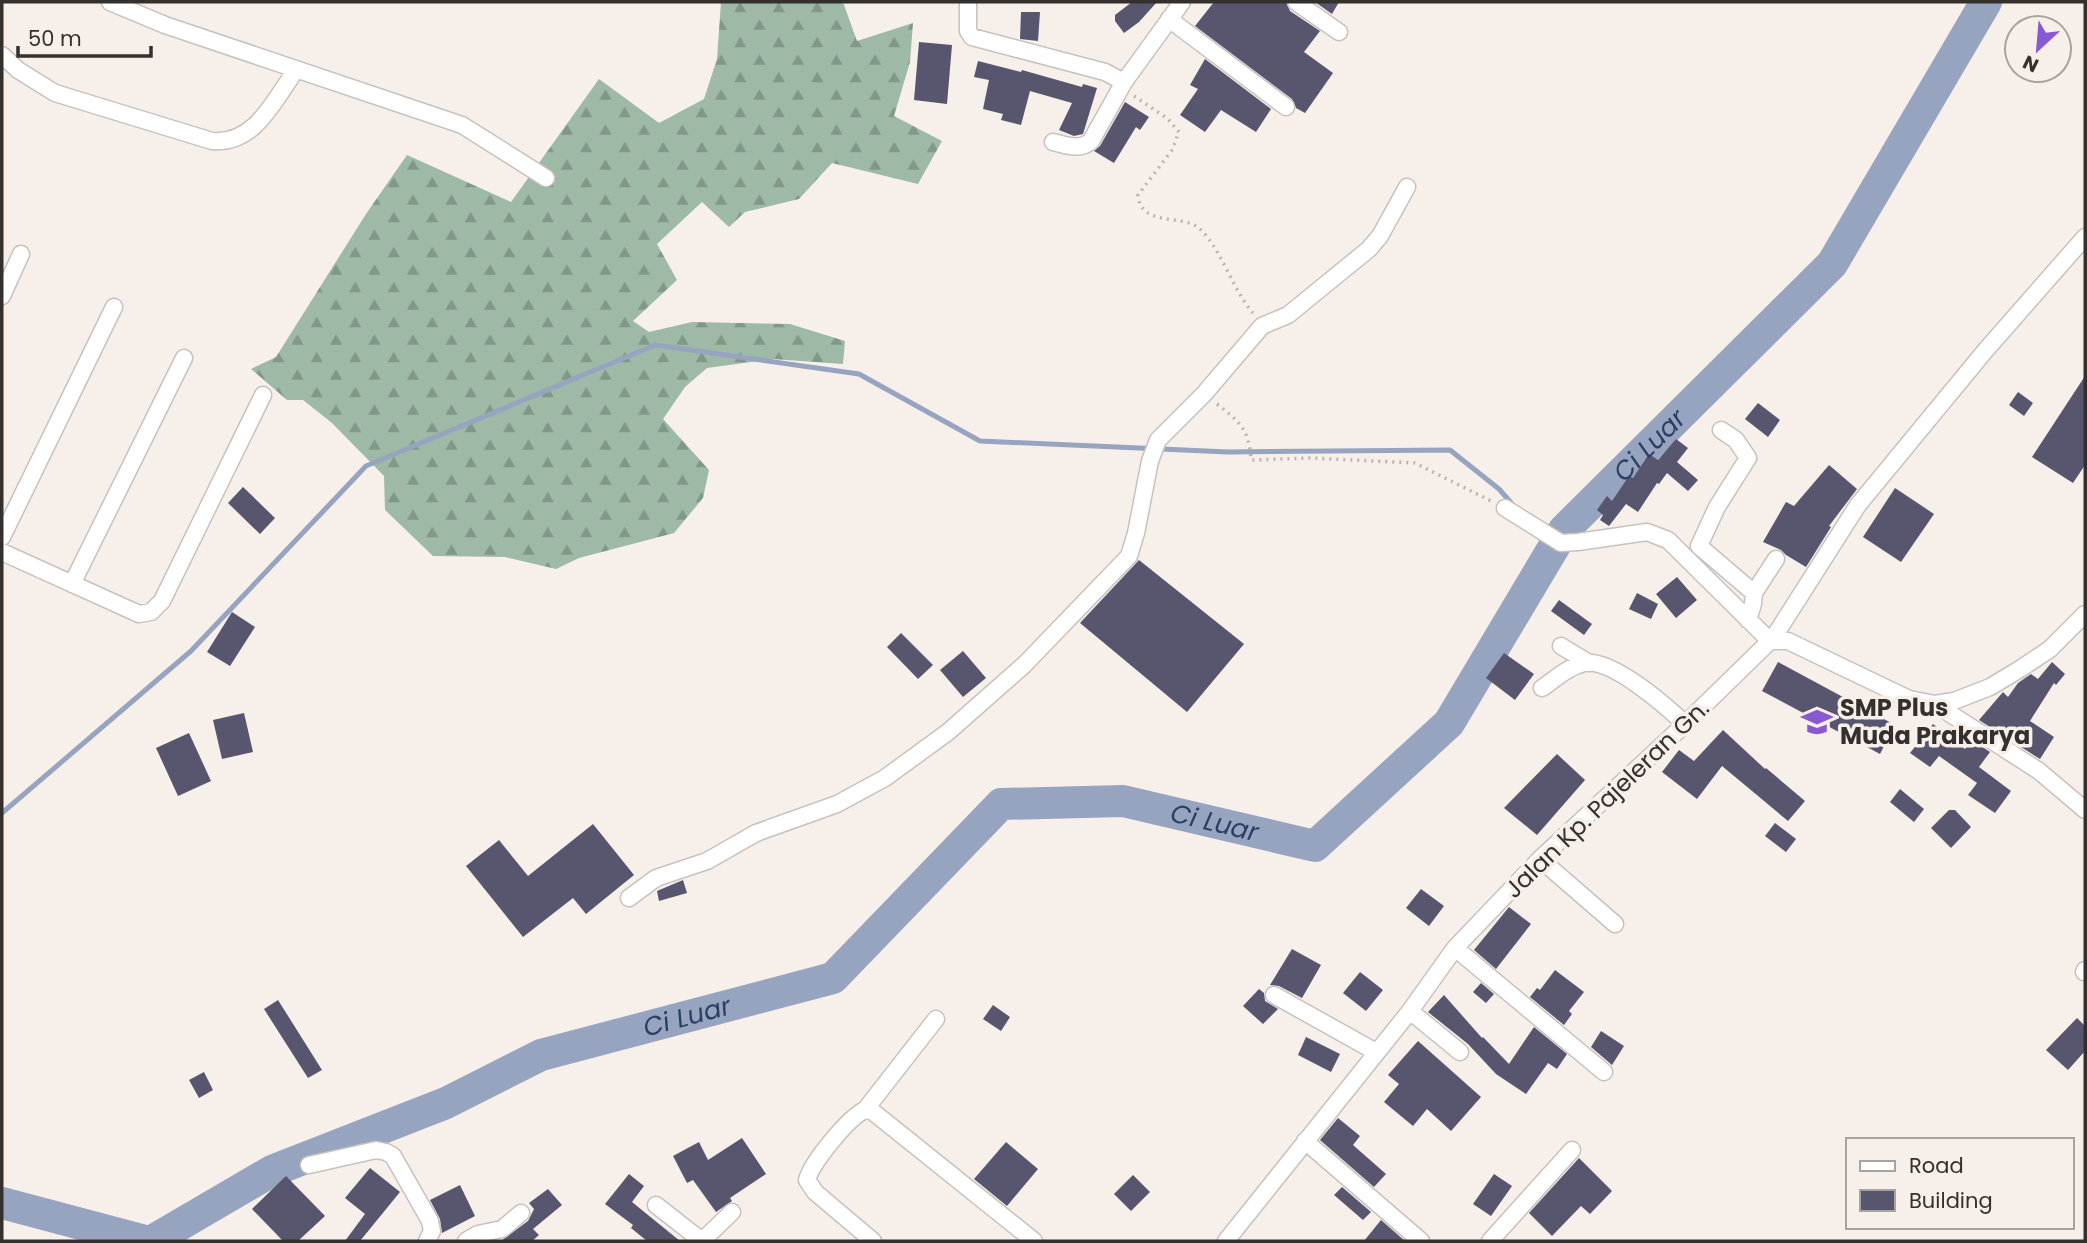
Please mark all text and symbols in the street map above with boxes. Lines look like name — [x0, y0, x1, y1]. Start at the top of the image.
scale bar — [18, 14, 150, 58]
north arrow — [2003, 14, 2073, 84]
text: 50 m — [28, 24, 82, 53]
text: N — [2018, 49, 2043, 79]
water label: Ci Luar — [1605, 400, 1695, 490]
place label: SMP Plus Muda Prakarya — [1840, 691, 2030, 752]
street label: Jalan Kp. Pajeleran Gn. — [1497, 692, 1716, 905]
school or university icon: SMP Plus Muda Prakarya — [1800, 705, 1834, 739]
water label: Ci Luar — [1167, 795, 1263, 850]
water label: Ci Luar — [639, 987, 736, 1045]
legend — [1846, 1138, 2073, 1229]
text: Road — [1909, 1151, 1964, 1180]
text: Building — [1909, 1186, 1993, 1215]

